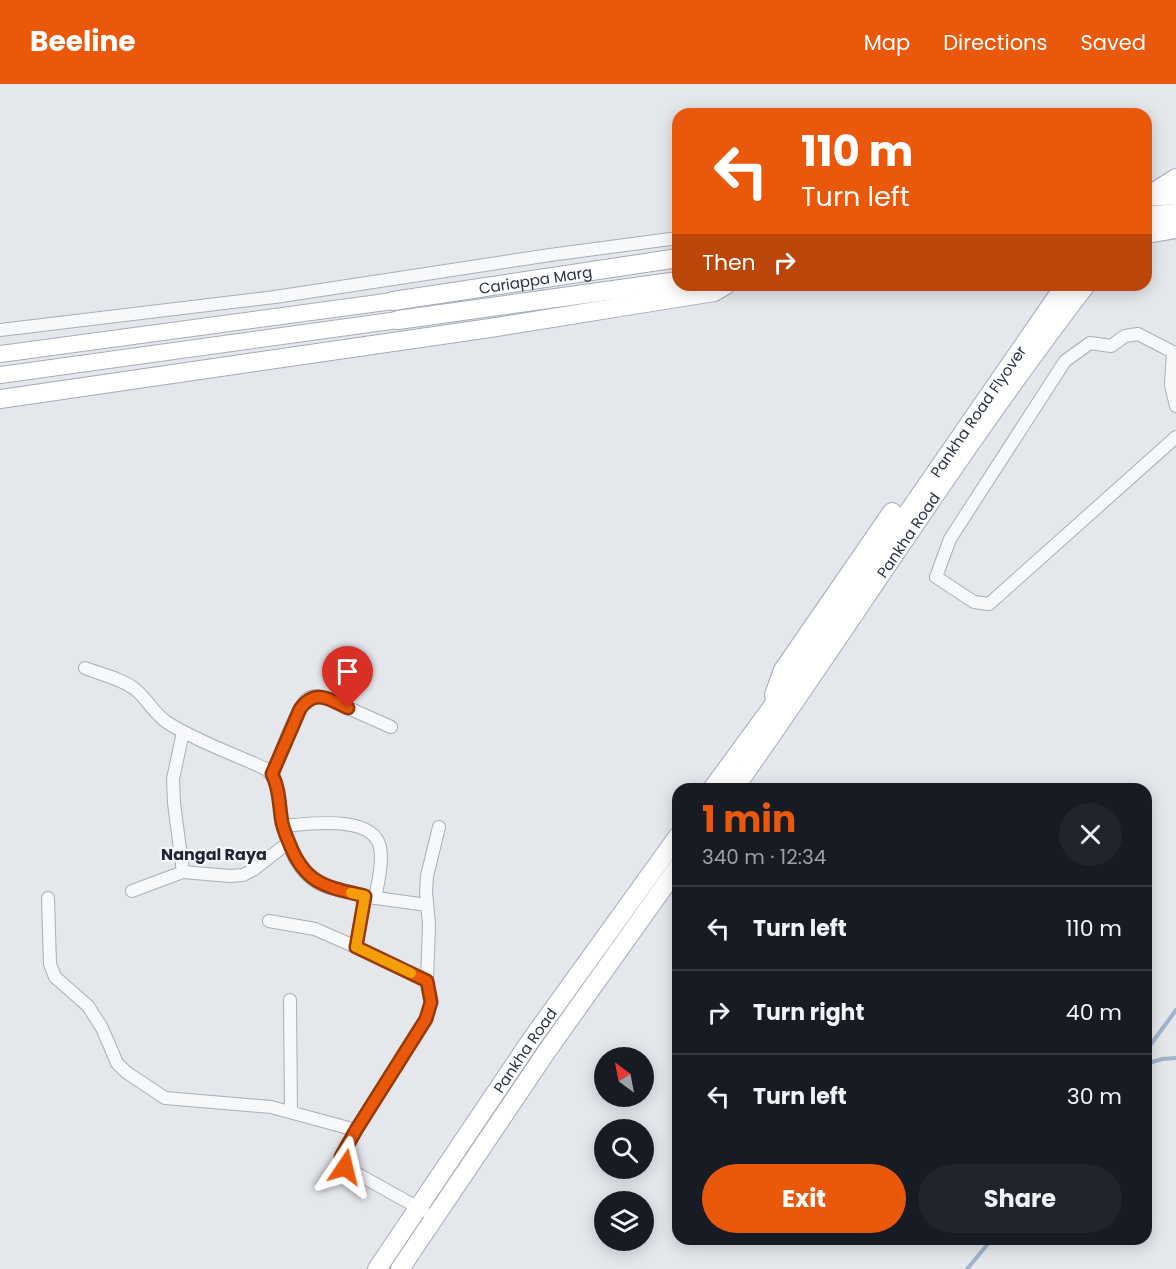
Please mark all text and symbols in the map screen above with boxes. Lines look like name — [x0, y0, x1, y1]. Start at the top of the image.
text: Beeline — [30, 22, 136, 61]
text: Map — [864, 28, 910, 57]
text: Directions — [943, 28, 1047, 57]
text: Saved — [1080, 28, 1146, 57]
text: 110 m — [801, 122, 913, 181]
icon: left — [702, 132, 780, 210]
text: Turn left — [801, 178, 910, 215]
icon: right — [768, 246, 801, 279]
text: Then — [702, 247, 756, 278]
street label: Cariappa Marg — [477, 261, 594, 298]
street label: Pankha Road Flyover — [925, 341, 1031, 481]
street label: Pankha Road — [871, 488, 944, 582]
pin — [322, 646, 373, 708]
icon: arrive — [331, 655, 364, 688]
text: 1 min — [702, 794, 796, 845]
button: close — [1059, 803, 1122, 866]
district label: Nangal Raya — [161, 843, 267, 866]
text: 340 m · 12:34 — [702, 843, 826, 871]
icon: left — [702, 912, 735, 945]
text: Turn left — [753, 913, 847, 944]
text: 110 m — [1066, 913, 1122, 944]
icon: right — [702, 996, 735, 1029]
text: Turn right — [753, 997, 864, 1028]
text: 40 m — [1066, 997, 1122, 1028]
street label: Pankha Road — [488, 1003, 561, 1097]
north arrow — [594, 1047, 654, 1107]
map controls — [594, 1047, 654, 1251]
icon: left — [702, 1080, 735, 1113]
text: Turn left — [753, 1081, 847, 1112]
text: 30 m — [1067, 1081, 1122, 1112]
button: search — [594, 1119, 654, 1179]
position arrow — [313, 1135, 377, 1199]
button: Exit — [702, 1164, 906, 1233]
button: Share — [918, 1164, 1122, 1233]
button: layers — [594, 1191, 654, 1251]

